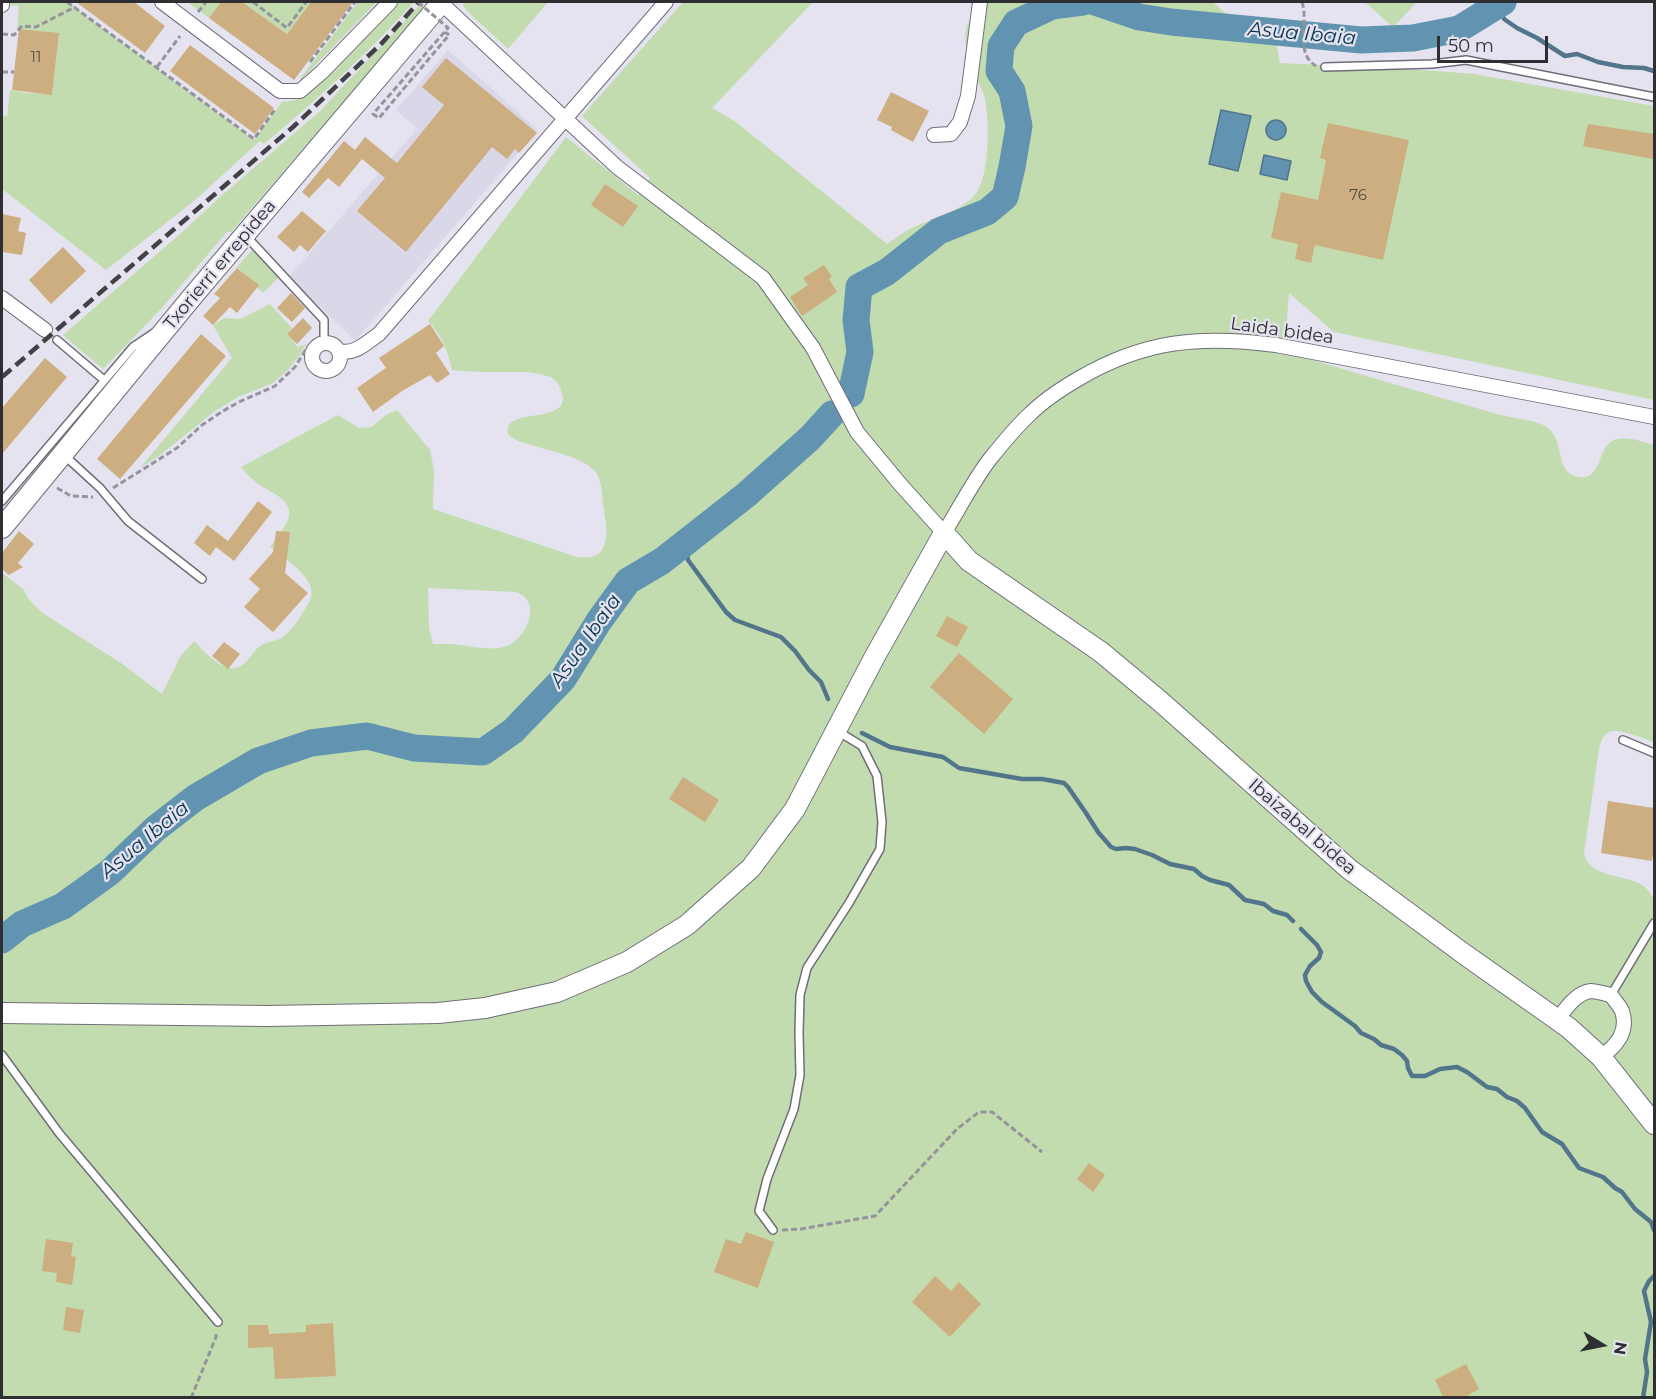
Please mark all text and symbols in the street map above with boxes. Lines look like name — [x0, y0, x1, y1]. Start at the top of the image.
water label: Asua Ibaia — [1247, 17, 1357, 51]
scale bar — [1440, 24, 1551, 62]
text: 50 m — [1448, 35, 1494, 57]
house number: 11 — [31, 49, 41, 67]
house number: 76 — [1349, 187, 1367, 205]
street label: Txorierri errepidea — [159, 196, 281, 334]
street label: Laida bidea — [1229, 313, 1335, 349]
water label: Asua Ibaia — [545, 590, 627, 692]
street label: Ibaizabal bidea — [1244, 774, 1360, 880]
water label: Asua Ibaia — [96, 796, 194, 884]
north arrow — [1572, 1315, 1632, 1375]
text: N — [1610, 1340, 1631, 1356]

